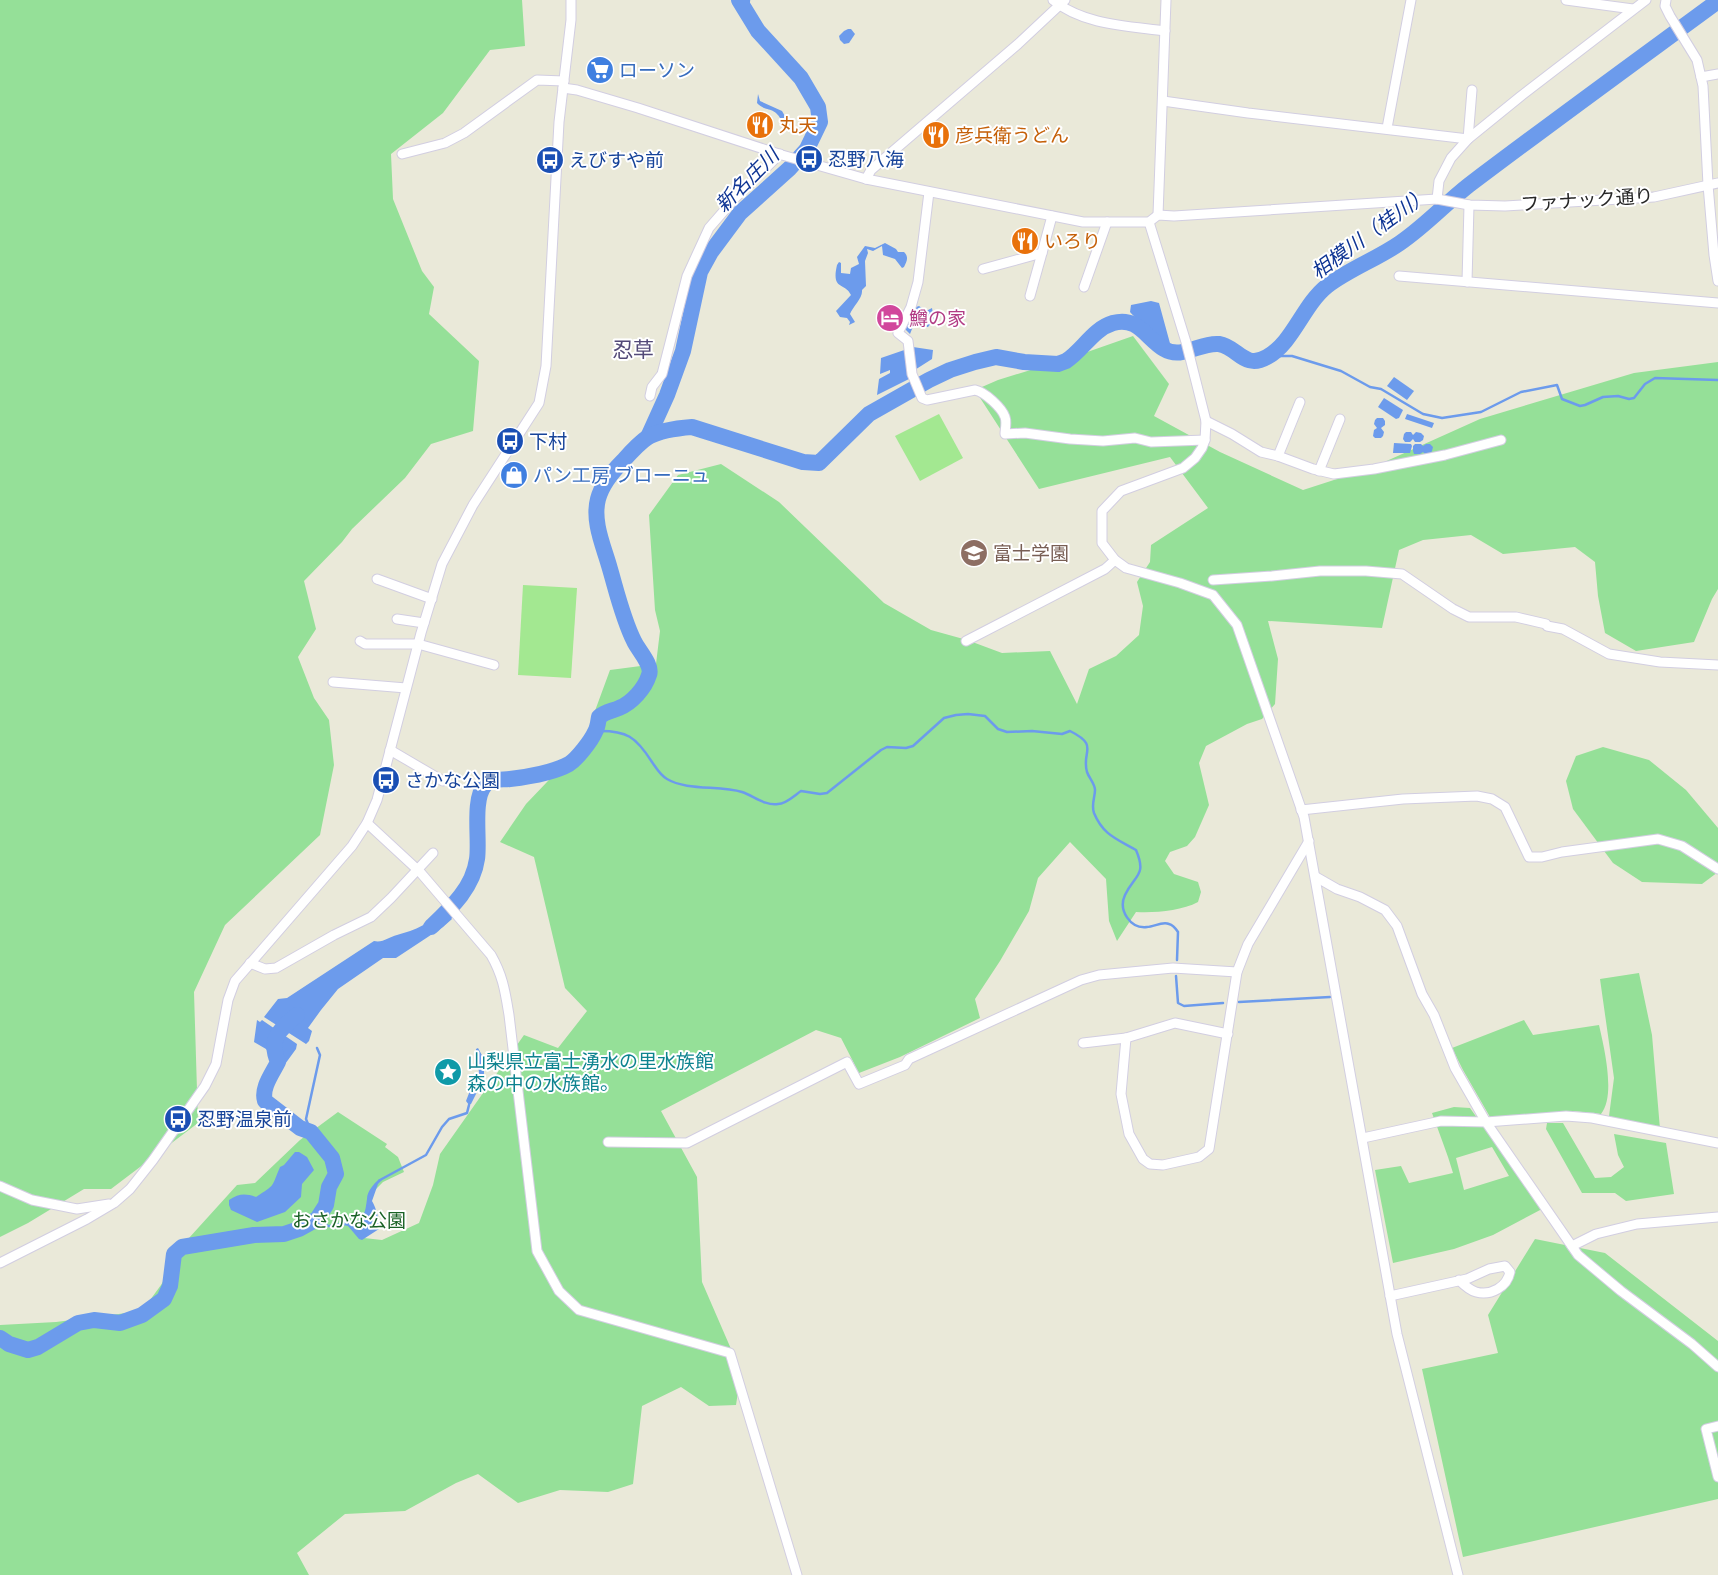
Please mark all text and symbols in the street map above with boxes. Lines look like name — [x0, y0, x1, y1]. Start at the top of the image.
supermarket icon: ローソン — [585, 55, 615, 85]
place label: ローソン — [619, 58, 695, 83]
restaurant icon: 丸天 — [745, 110, 775, 140]
place label: 丸天 — [779, 113, 817, 138]
restaurant icon: 彦兵衛うどん — [921, 120, 951, 150]
place label: 彦兵衛うどん — [955, 123, 1069, 148]
water label: 新名庄川 — [710, 141, 786, 217]
bus stop icon: 忍野八海 — [794, 144, 824, 174]
bus stop icon: えびすや前 — [535, 145, 565, 175]
place label: 忍野八海 — [828, 147, 904, 172]
place label: えびすや前 — [569, 148, 664, 173]
water label: 相模川（桂川） — [1306, 181, 1434, 285]
street label: ファナック通り — [1520, 183, 1654, 217]
restaurant icon: いろり — [1010, 226, 1040, 256]
place label: いろり — [1044, 229, 1101, 254]
hotel icon: 鱒の家 — [875, 303, 905, 333]
place label: 鱒の家 — [909, 306, 966, 331]
district label: 忍草 — [612, 336, 654, 363]
bus stop icon: 下村 — [495, 426, 525, 456]
place label: 下村 — [529, 429, 567, 454]
shop icon: パン工房 ブローニュ — [499, 460, 529, 490]
place label: パン工房 ブローニュ — [533, 463, 710, 488]
school or university icon: 富士学園 — [959, 538, 989, 568]
place label: 富士学園 — [993, 541, 1069, 566]
bus stop icon: さかな公園 — [371, 765, 401, 795]
place label: さかな公園 — [405, 768, 500, 793]
place label: 山梨県立富士湧水の里水族館 森の中の水族館。 — [467, 1049, 714, 1096]
place icon: 山梨県立富士湧水の里水族館 森の中の水族館。 — [433, 1057, 463, 1087]
bus stop icon: 忍野温泉前 — [163, 1104, 193, 1134]
place label: 忍野温泉前 — [197, 1107, 292, 1132]
park label: おさかな公園 — [292, 1208, 406, 1233]

